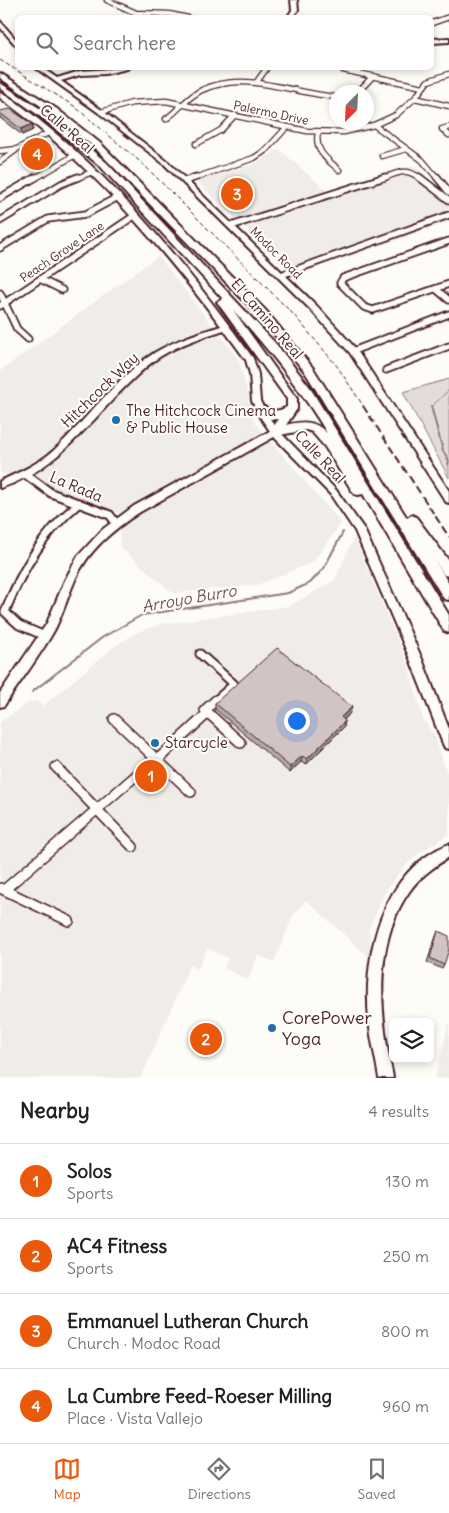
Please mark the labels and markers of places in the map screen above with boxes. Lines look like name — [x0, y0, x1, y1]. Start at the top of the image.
pin: 4 — [21, 135, 53, 173]
pin: 3 — [221, 175, 253, 213]
place label: The Hitchcock Cinema & Public House — [126, 401, 277, 437]
marker: The Hitchcock Cinema & Public House — [110, 414, 122, 426]
place label: Starcycle — [165, 733, 228, 752]
marker: Starcycle — [149, 737, 161, 749]
pin: 1 — [135, 757, 167, 795]
place label: CorePower Yoga — [282, 1006, 373, 1050]
pin: 2 — [190, 1020, 222, 1058]
marker: CorePower Yoga — [266, 1022, 278, 1034]

